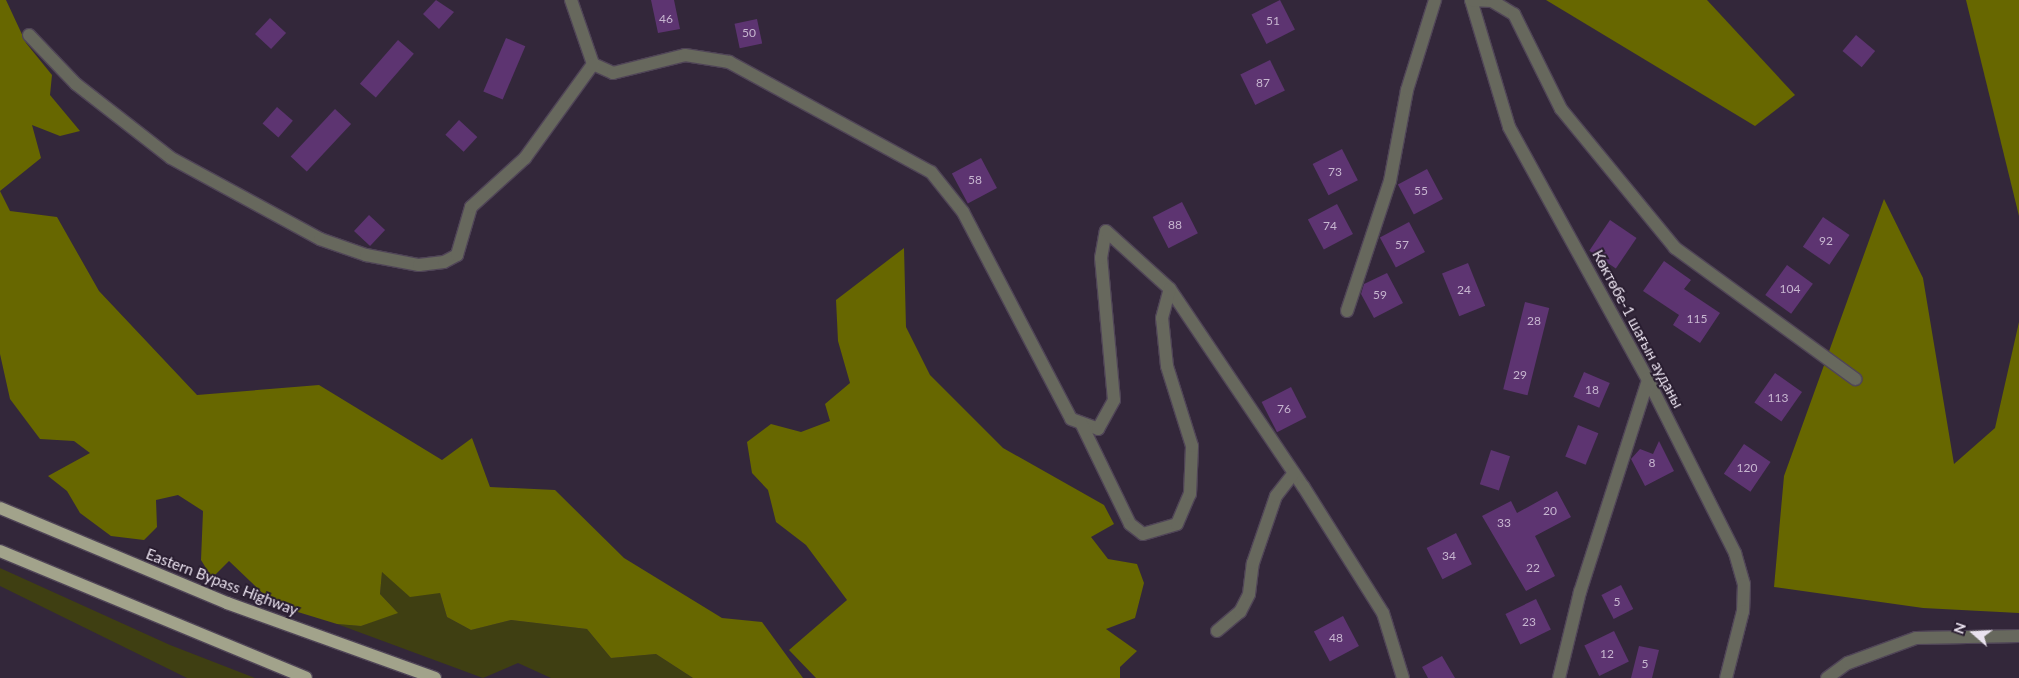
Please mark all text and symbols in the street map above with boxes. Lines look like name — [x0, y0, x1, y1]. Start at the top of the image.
house number: 46 — [659, 12, 673, 26]
house number: 51 — [1266, 14, 1280, 28]
house number: 50 — [742, 26, 756, 40]
house number: 87 — [1256, 76, 1270, 90]
house number: 73 — [1328, 165, 1342, 179]
house number: 58 — [968, 173, 982, 187]
house number: 55 — [1414, 184, 1428, 198]
house number: 88 — [1168, 218, 1182, 232]
house number: 74 — [1323, 219, 1337, 233]
house number: 92 — [1819, 234, 1833, 248]
house number: 57 — [1395, 238, 1409, 252]
street label: Көктөбе-1 шағын ауданы — [1589, 247, 1687, 411]
house number: 104 — [1780, 282, 1800, 296]
house number: 24 — [1457, 283, 1471, 297]
house number: 59 — [1373, 288, 1387, 302]
house number: 115 — [1687, 312, 1707, 326]
house number: 28 — [1527, 314, 1541, 328]
house number: 29 — [1513, 368, 1527, 382]
house number: 18 — [1585, 383, 1599, 397]
house number: 113 — [1768, 391, 1788, 405]
house number: 76 — [1277, 402, 1291, 416]
house number: 8 — [1649, 456, 1655, 470]
house number: 120 — [1737, 461, 1757, 475]
house number: 20 — [1543, 504, 1557, 518]
house number: 33 — [1497, 516, 1511, 530]
street label: Eastern Bypass Highway — [144, 545, 300, 619]
house number: 34 — [1442, 549, 1456, 563]
house number: 22 — [1526, 561, 1540, 575]
house number: 5 — [1614, 595, 1620, 609]
north arrow — [1949, 608, 1999, 658]
house number: 23 — [1522, 615, 1536, 629]
text: N — [1950, 620, 1969, 636]
house number: 48 — [1329, 631, 1343, 645]
house number: 12 — [1600, 647, 1614, 661]
house number: 5 — [1642, 657, 1648, 671]

